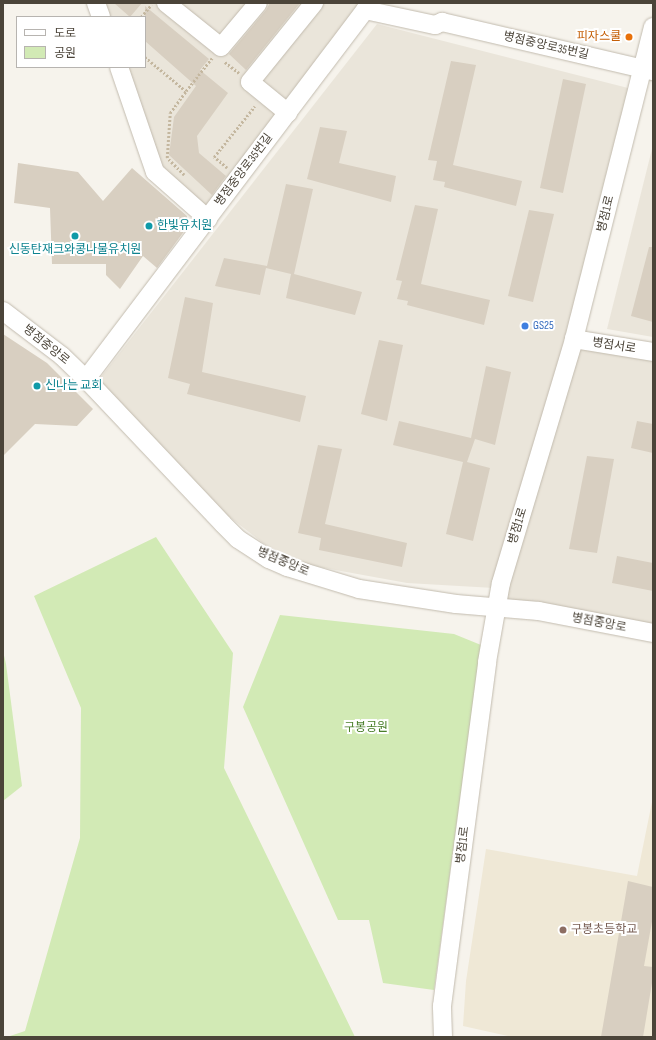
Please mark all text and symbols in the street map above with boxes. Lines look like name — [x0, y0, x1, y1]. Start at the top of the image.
legend — [16, 16, 146, 68]
text: 도로 — [54, 26, 76, 41]
street label: 병점중앙로35번길 — [502, 29, 590, 63]
place label: 피자스쿨 — [577, 30, 621, 44]
marker: 피자스쿨 — [624, 32, 634, 42]
text: 공원 — [54, 46, 76, 61]
street label: 병점중앙로35번길 — [212, 131, 276, 209]
street label: 병점1로 — [594, 194, 618, 234]
place label: 한빛유치원 — [157, 219, 212, 233]
marker: 한빛유치원 — [144, 221, 154, 231]
marker: 신동탄재크와콩나물유치원 — [70, 231, 80, 241]
place label: 신동탄재크와콩나물유치원 — [9, 243, 141, 257]
place label: GS25 — [533, 319, 554, 333]
marker: GS25 — [520, 321, 530, 331]
street label: 병점중앙로 — [20, 322, 72, 368]
street label: 병점서로 — [591, 335, 637, 357]
place label: 신나는 교회 — [45, 379, 102, 393]
marker: 신나는 교회 — [32, 381, 42, 391]
street label: 병점1로 — [506, 506, 530, 546]
street label: 병점중앙로 — [255, 545, 311, 579]
street label: 병점중앙로 — [571, 611, 627, 635]
park label: 구봉공원 — [344, 721, 388, 735]
street label: 병점1로 — [454, 826, 472, 864]
place label: 구봉초등학교 — [571, 923, 637, 937]
marker: 구봉초등학교 — [558, 925, 568, 935]

